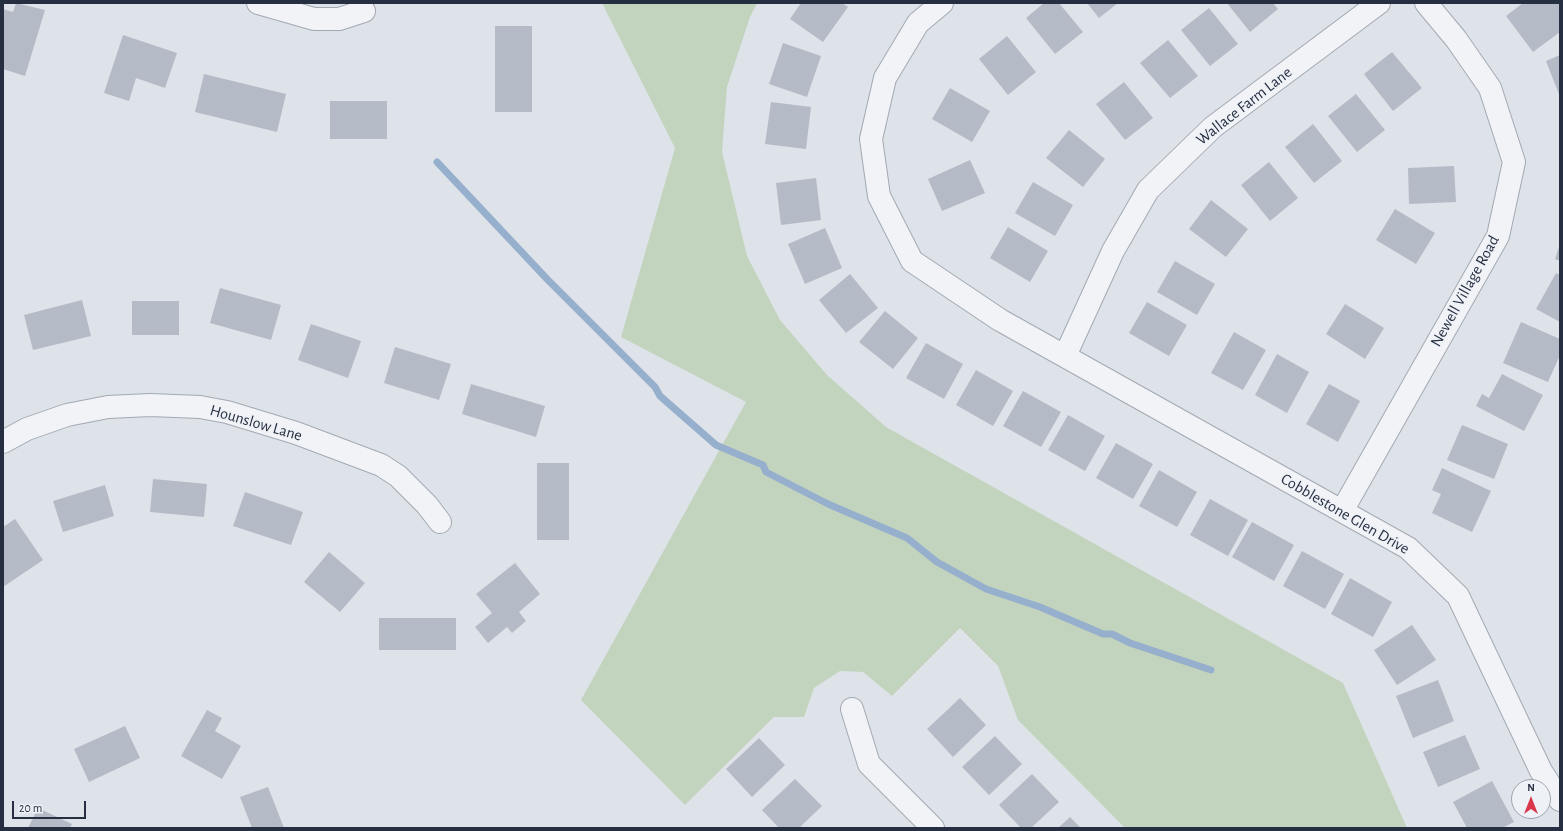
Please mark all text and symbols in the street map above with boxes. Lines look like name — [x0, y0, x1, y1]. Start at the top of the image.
street label: Wallace Farm Lane — [1192, 63, 1296, 149]
street label: Newell Village Road — [1426, 232, 1504, 350]
street label: Hounslow Lane — [208, 401, 304, 445]
street label: Cobblestone Glen Drive — [1277, 469, 1413, 559]
north arrow — [1511, 779, 1551, 819]
text: N — [1527, 782, 1535, 793]
scale bar — [14, 793, 88, 819]
text: 20 m — [19, 802, 42, 814]

